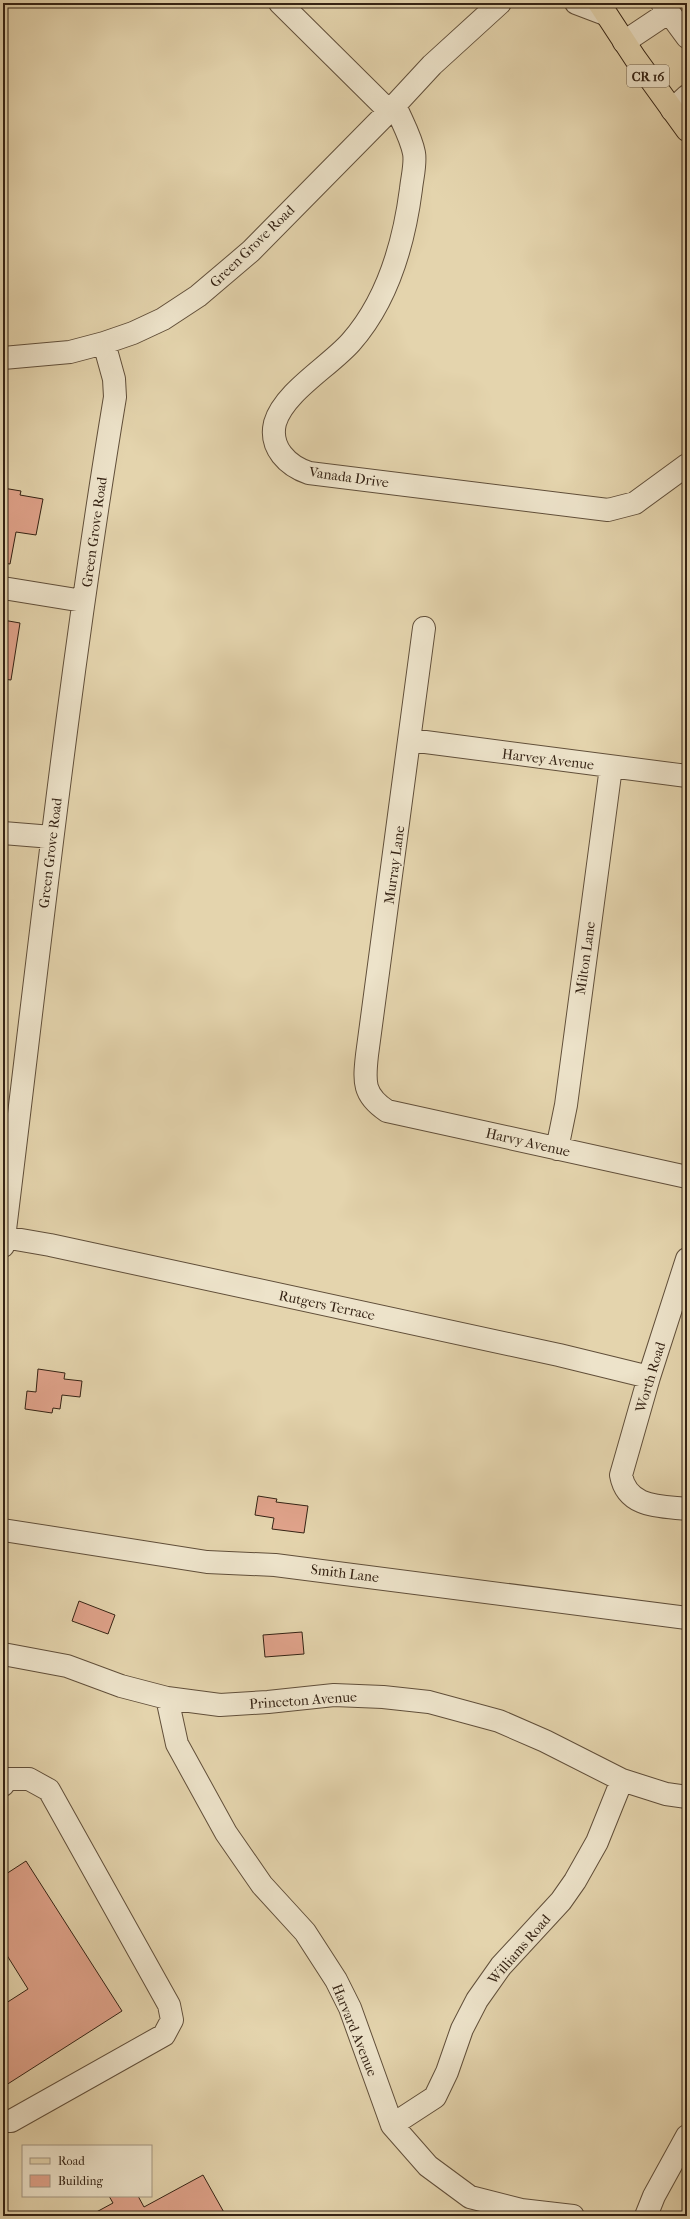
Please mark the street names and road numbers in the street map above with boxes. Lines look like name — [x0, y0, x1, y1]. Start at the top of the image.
road number: CR 16 — [627, 65, 669, 87]
street label: Green Grove Road — [206, 201, 299, 291]
street label: Vanada Drive — [307, 463, 390, 492]
street label: Green Grove Road — [78, 475, 111, 588]
street label: Harvey Avenue — [501, 745, 595, 774]
street label: Green Grove Road — [35, 796, 66, 909]
street label: Murray Lane — [381, 825, 408, 905]
street label: Milton Lane — [572, 920, 599, 996]
street label: Harvy Avenue — [484, 1125, 572, 1160]
street label: Rutgers Terrace — [277, 1287, 377, 1324]
street label: Worth Road — [631, 1339, 669, 1415]
street label: Smith Lane — [310, 1561, 380, 1586]
street label: Princeton Avenue — [249, 1688, 358, 1713]
street label: Williams Road — [484, 1911, 555, 1989]
street label: Harvard Avenue — [328, 1981, 381, 2079]

